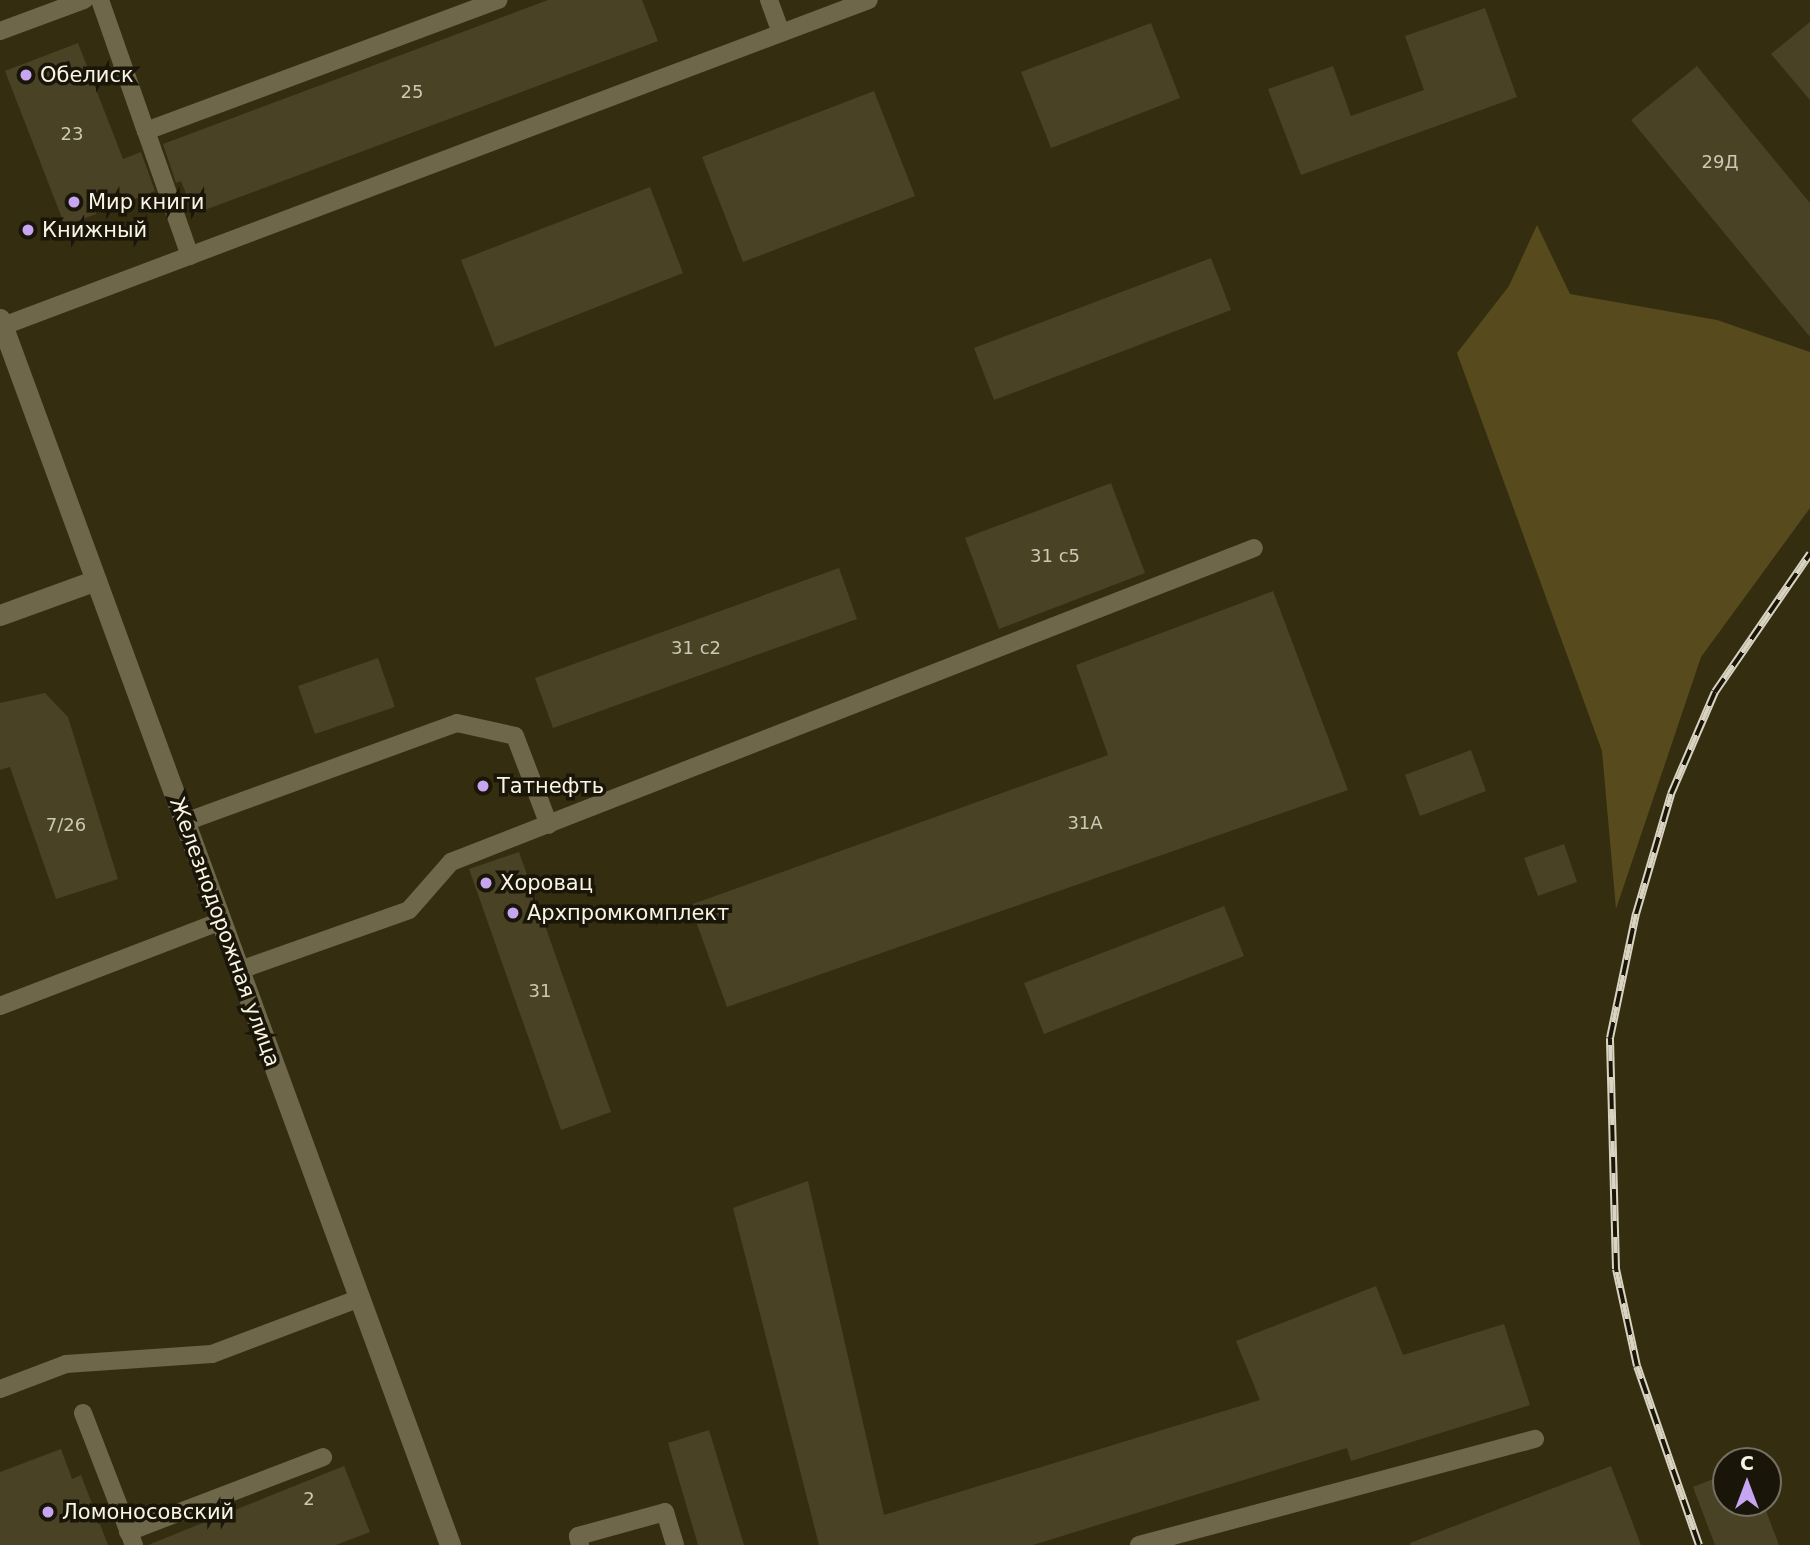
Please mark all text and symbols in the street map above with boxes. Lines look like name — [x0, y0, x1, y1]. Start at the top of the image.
place label: Обелиск — [40, 62, 134, 88]
marker: Обелиск — [18, 67, 34, 83]
house number: 25 — [401, 81, 423, 103]
house number: 23 — [61, 123, 83, 145]
house number: 29Д — [1702, 151, 1738, 173]
place label: Мир книги — [88, 189, 205, 215]
marker: Мир книги — [66, 194, 82, 210]
place label: Книжный — [42, 217, 147, 243]
marker: Книжный — [20, 222, 36, 238]
house number: 31 с5 — [1030, 545, 1080, 567]
house number: 31 с2 — [671, 637, 721, 659]
place label: Татнефть — [497, 773, 604, 799]
marker: Татнефть — [475, 778, 491, 794]
street label: Железнодорожная улица — [164, 794, 286, 1070]
house number: 31А — [1067, 812, 1103, 834]
house number: 7/26 — [46, 814, 86, 836]
place label: Хоровац — [500, 870, 593, 896]
marker: Хоровац — [478, 875, 494, 891]
place label: Архпромкомплект — [527, 900, 729, 926]
marker: Архпромкомплект — [505, 905, 521, 921]
house number: 31 — [529, 980, 551, 1002]
north arrow — [1712, 1447, 1782, 1517]
text: С — [1740, 1452, 1754, 1474]
house number: 2 — [303, 1488, 315, 1510]
place label: Ломоносовский — [62, 1499, 234, 1525]
marker: Ломоносовский — [40, 1504, 56, 1520]

